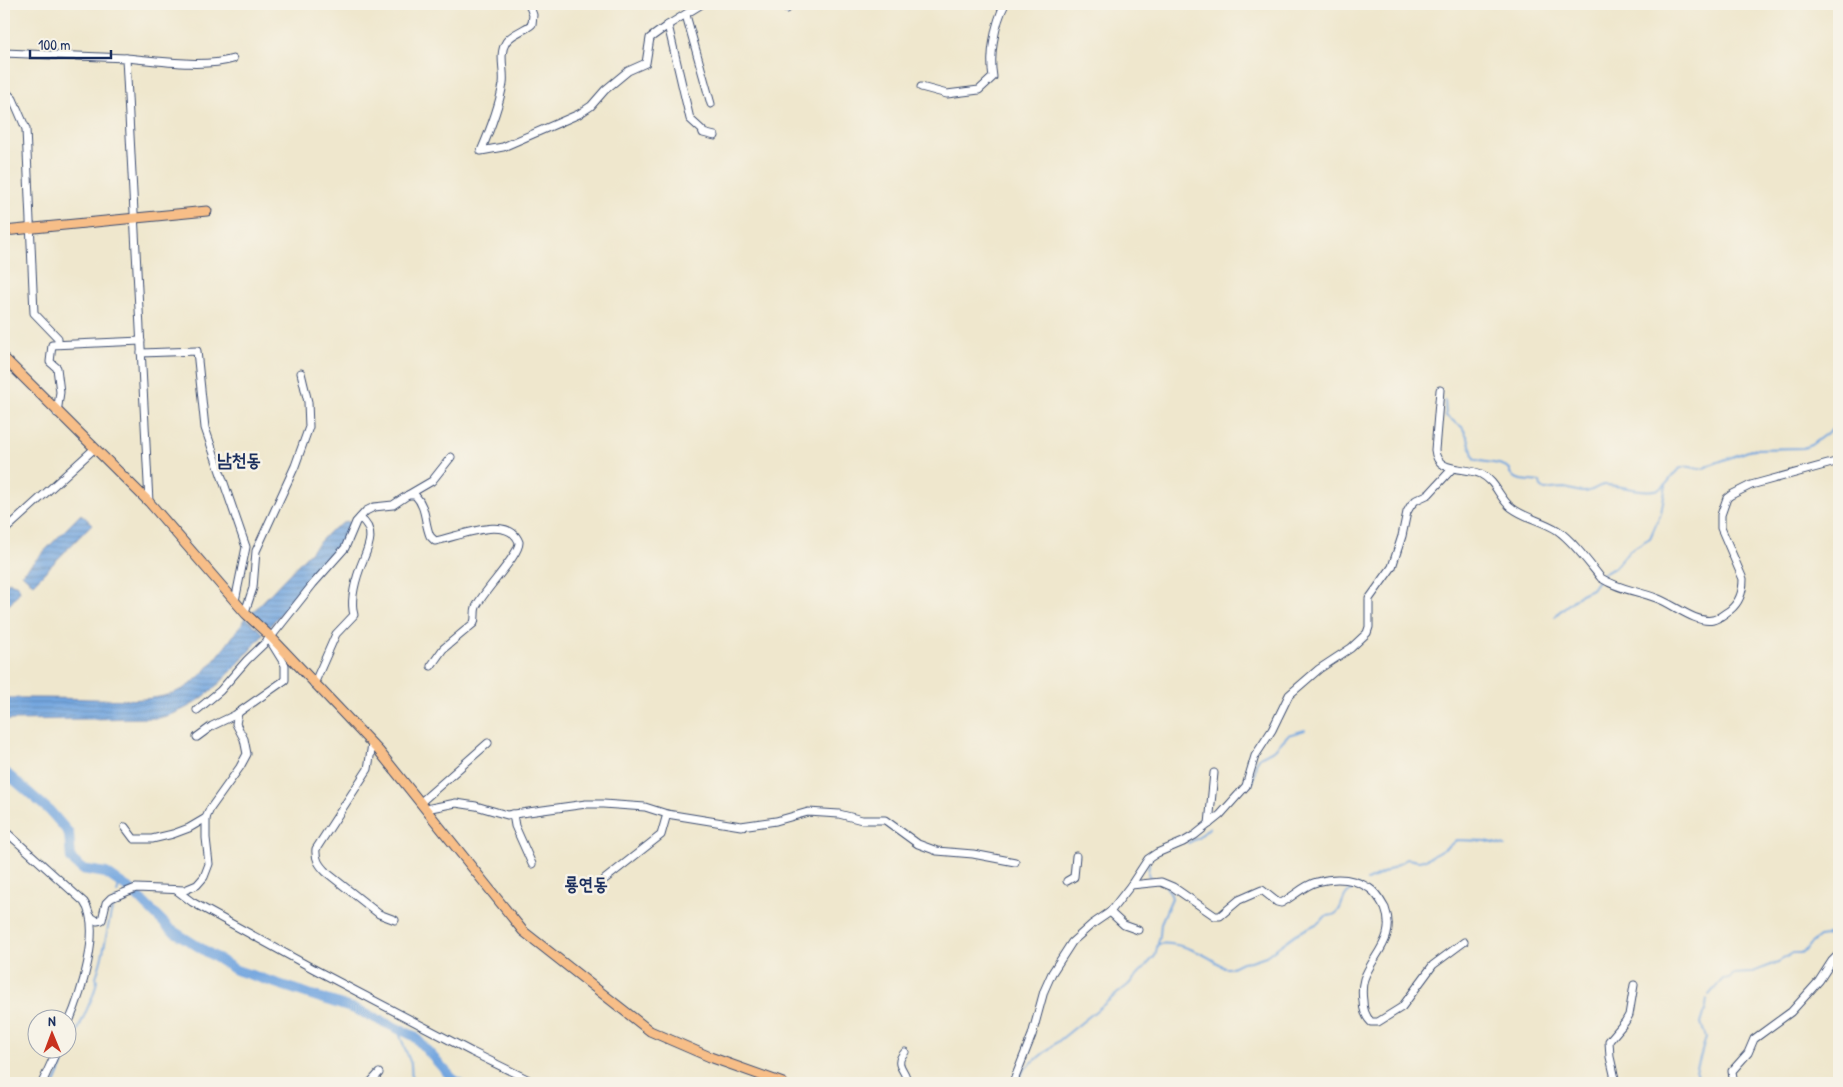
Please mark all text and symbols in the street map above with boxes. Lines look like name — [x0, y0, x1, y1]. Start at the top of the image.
scale bar — [30, 28, 111, 60]
text: 100 m — [38, 34, 71, 55]
district label: 남천동 — [217, 447, 261, 472]
district label: 룡연동 — [564, 871, 608, 896]
north arrow — [28, 1010, 78, 1060]
text: N — [48, 1011, 56, 1030]

